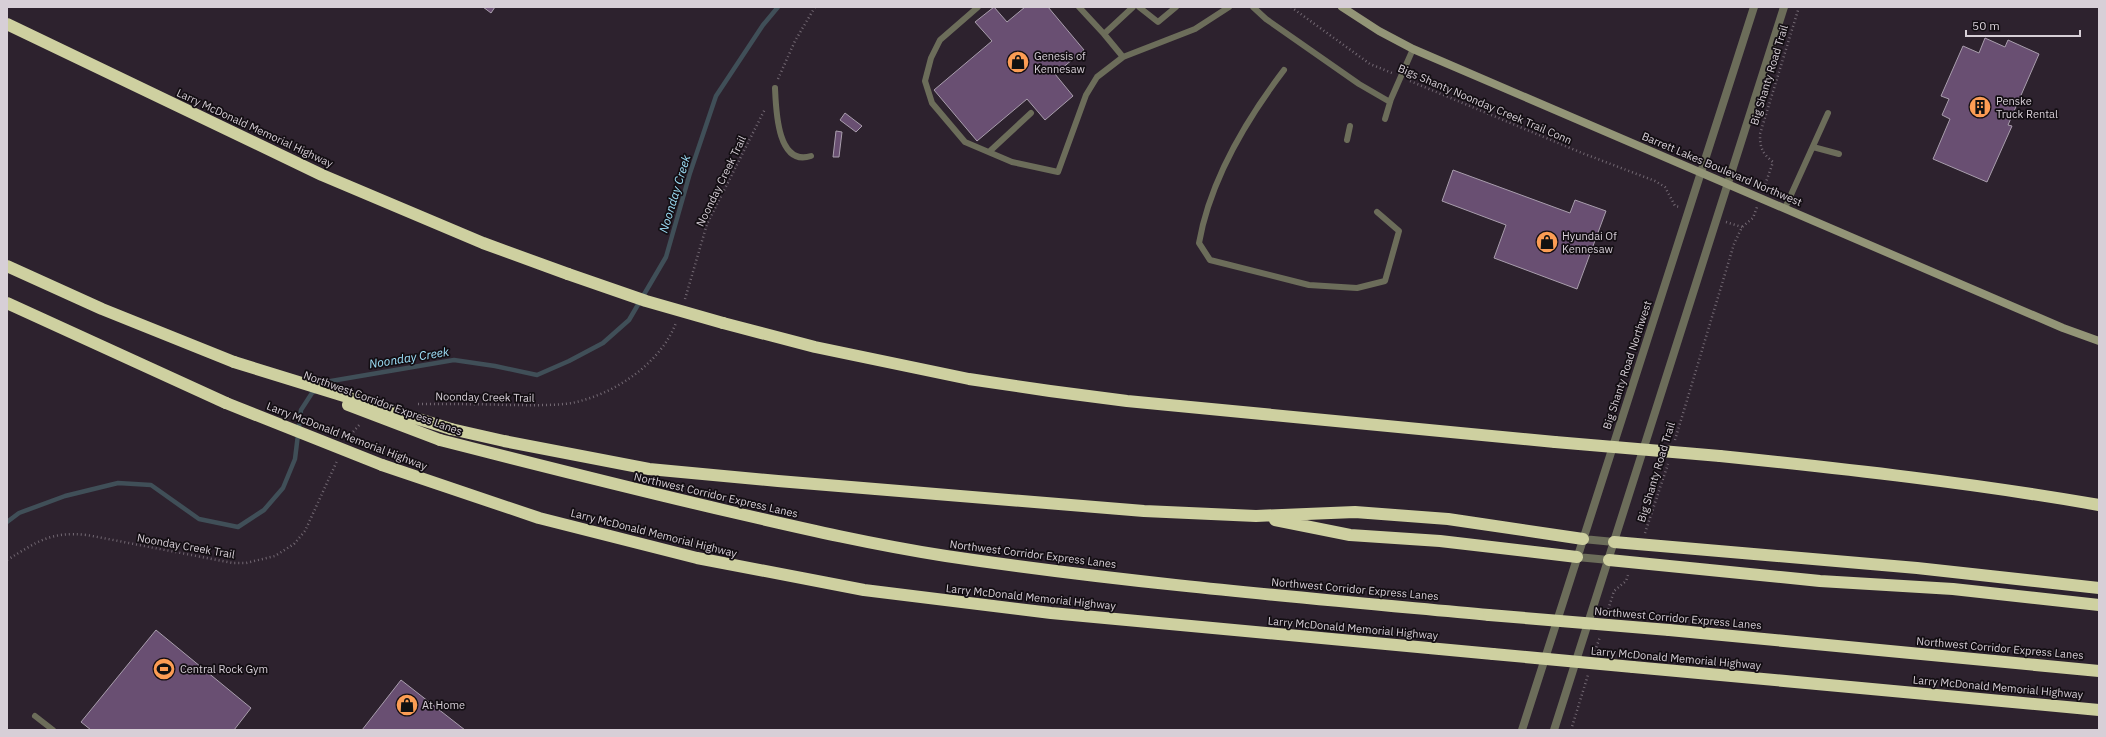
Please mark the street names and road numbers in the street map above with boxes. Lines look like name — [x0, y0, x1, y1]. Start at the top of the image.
street label: Big Shanty Road Trail — [1747, 23, 1791, 127]
street label: Bigs Shanty Noonday Creek Trail Conn — [1396, 61, 1574, 147]
street label: Larry McDonald Memorial Highway — [175, 86, 336, 171]
street label: Barrett Lakes Boulevard Northwest — [1640, 129, 1804, 209]
street label: Noonday Creek Trail — [693, 133, 749, 229]
street label: Big Shanty Road Northwest — [1600, 299, 1654, 431]
street label: Northwest Corridor Express Lanes — [302, 368, 464, 438]
street label: Noonday Creek Trail — [435, 389, 535, 405]
street label: Larry McDonald Memorial Highway — [265, 399, 430, 473]
street label: Big Shanty Road Trail — [1634, 420, 1678, 524]
street label: Northwest Corridor Express Lanes — [633, 469, 799, 521]
street label: Larry McDonald Memorial Highway — [569, 506, 739, 561]
street label: Noonday Creek Trail — [136, 530, 236, 562]
street label: Northwest Corridor Express Lanes — [949, 537, 1117, 571]
street label: Northwest Corridor Express Lanes — [1271, 575, 1439, 603]
street label: Larry McDonald Memorial Highway — [945, 581, 1117, 613]
street label: Northwest Corridor Express Lanes — [1594, 604, 1762, 632]
street label: Larry McDonald Memorial Highway — [1267, 614, 1439, 642]
street label: Northwest Corridor Express Lanes — [1916, 634, 2084, 662]
street label: Larry McDonald Memorial Highway — [1590, 644, 1762, 672]
street label: Larry McDonald Memorial Highway — [1912, 673, 2084, 701]

